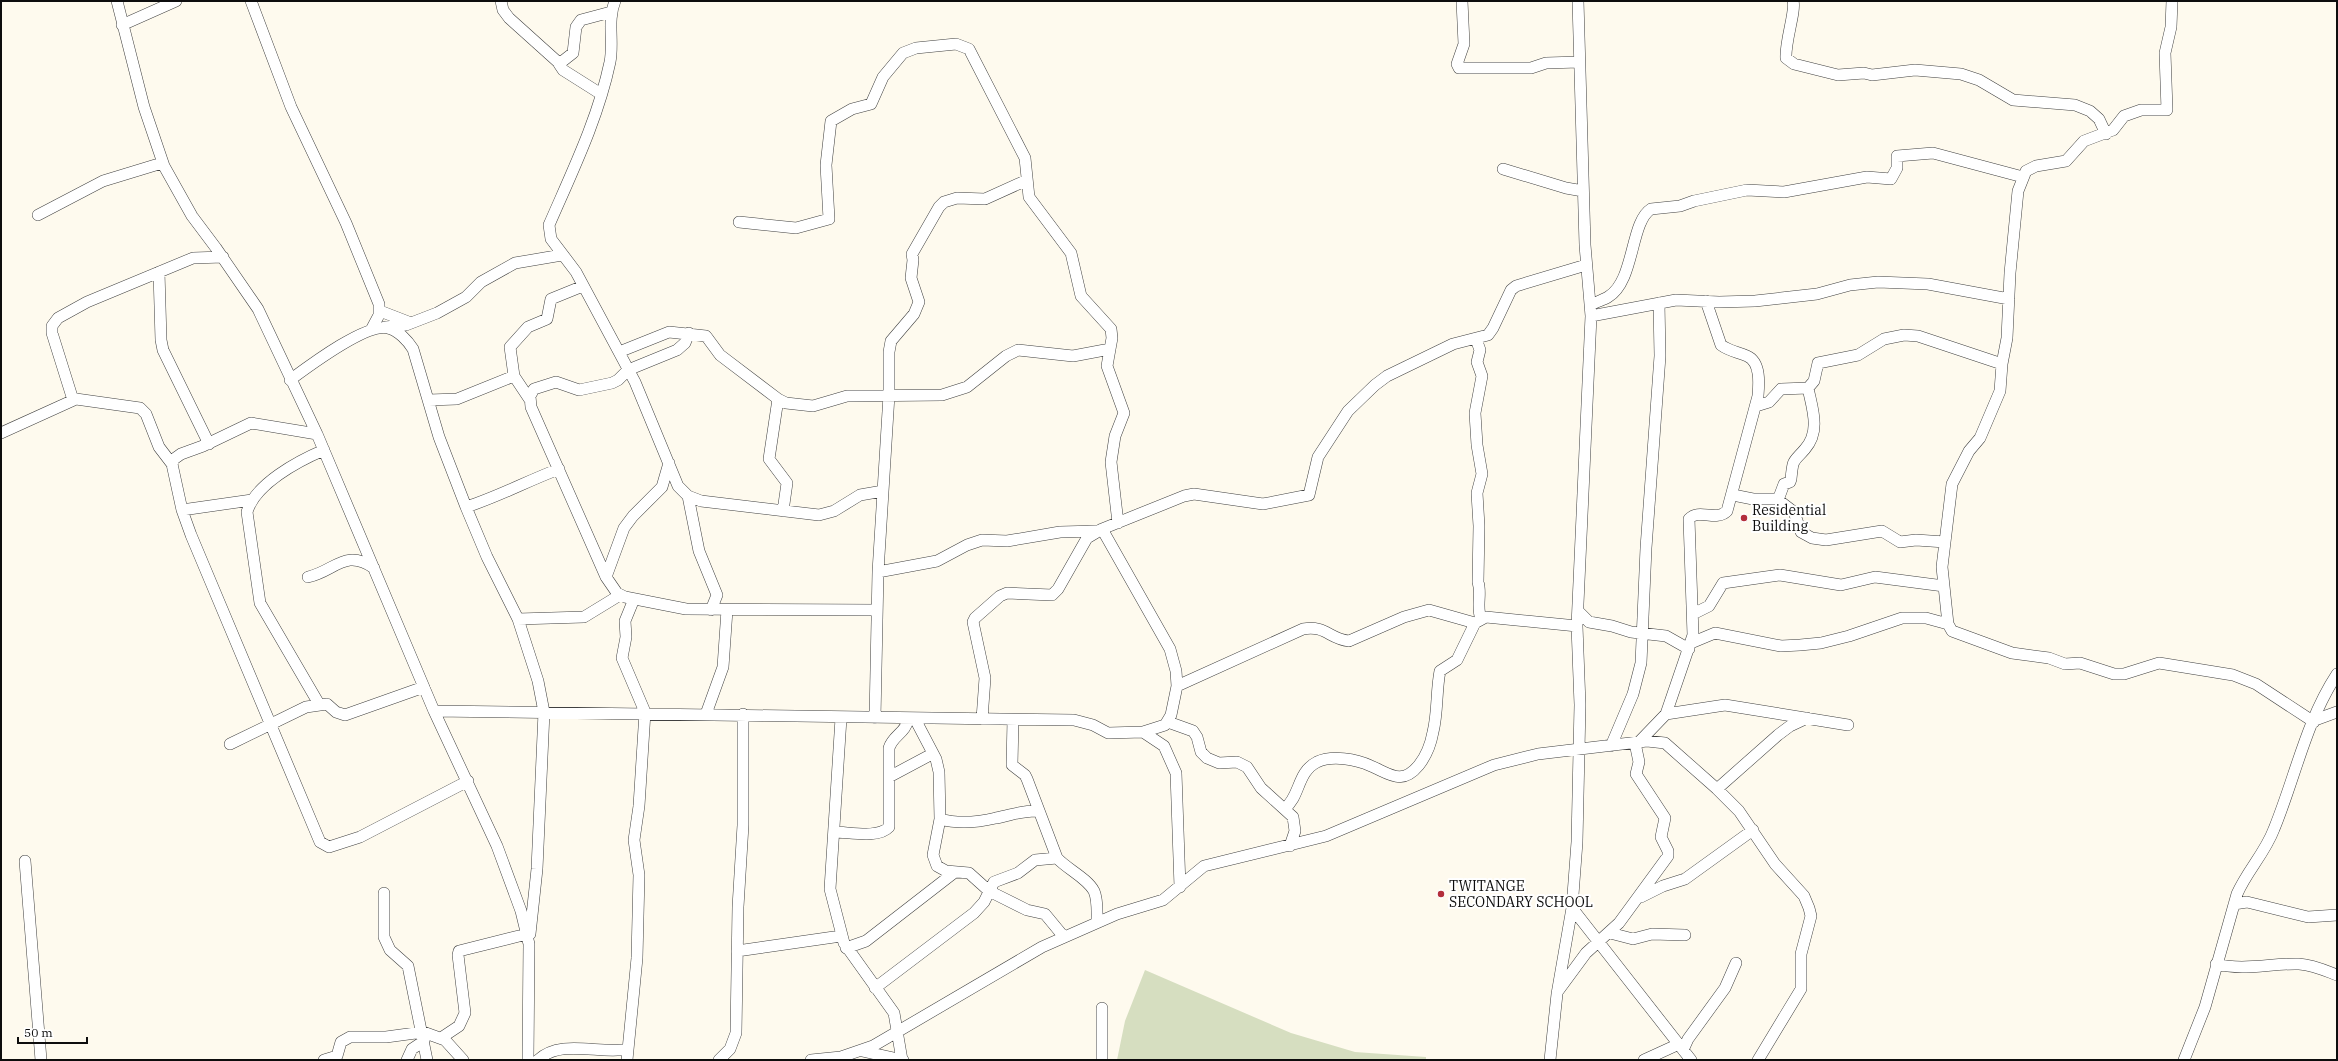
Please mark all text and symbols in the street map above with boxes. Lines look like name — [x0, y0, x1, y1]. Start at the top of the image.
place label: Residential Building — [1752, 501, 1826, 535]
marker: Residential Building — [1739, 513, 1749, 523]
place label: TWITANGE SECONDARY SCHOOL — [1449, 877, 1593, 911]
marker: TWITANGE SECONDARY SCHOOL — [1436, 889, 1446, 899]
scale bar — [18, 1019, 87, 1045]
text: 50 m — [24, 1025, 53, 1040]

